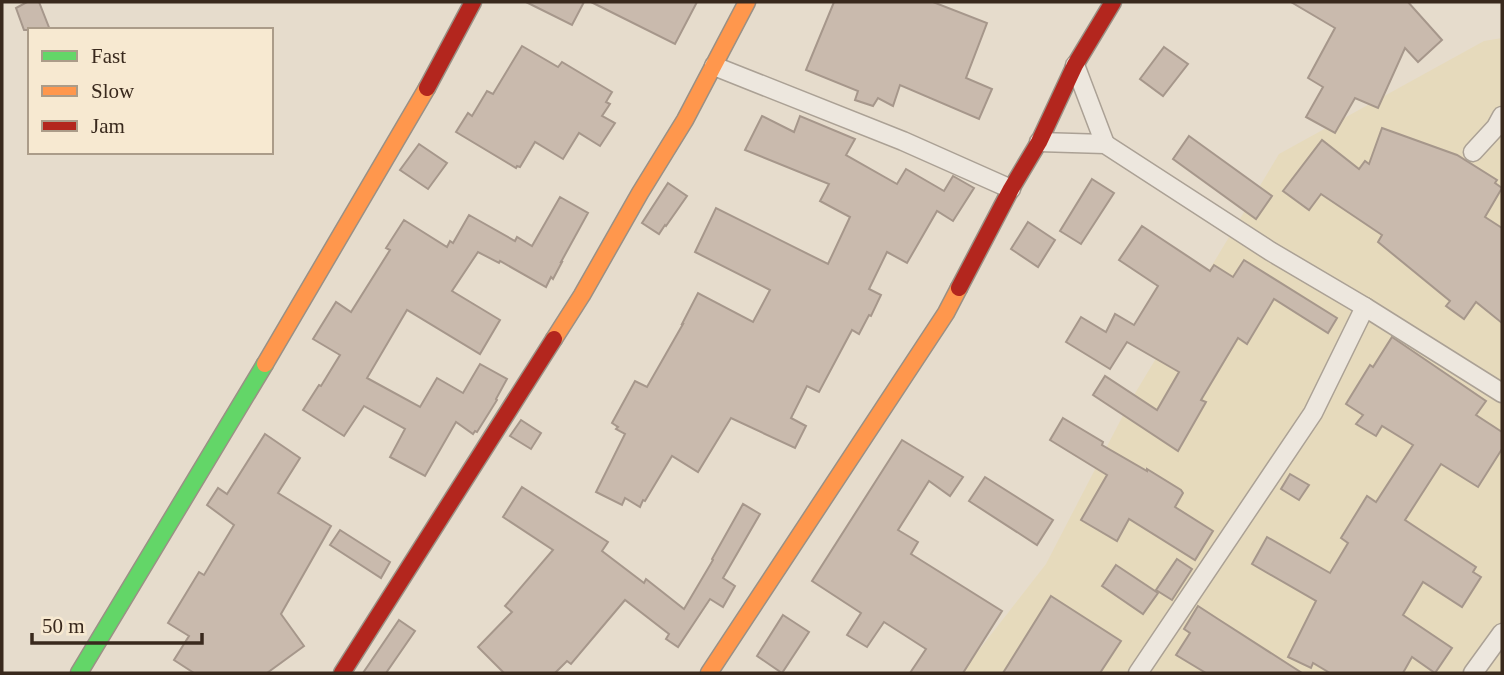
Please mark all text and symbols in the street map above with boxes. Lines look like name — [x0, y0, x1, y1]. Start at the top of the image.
legend — [28, 28, 273, 154]
text: Fast — [91, 44, 126, 68]
text: Slow — [91, 79, 135, 103]
text: Jam — [91, 114, 125, 138]
scale bar — [32, 602, 201, 646]
text: 50 m — [42, 614, 85, 638]

